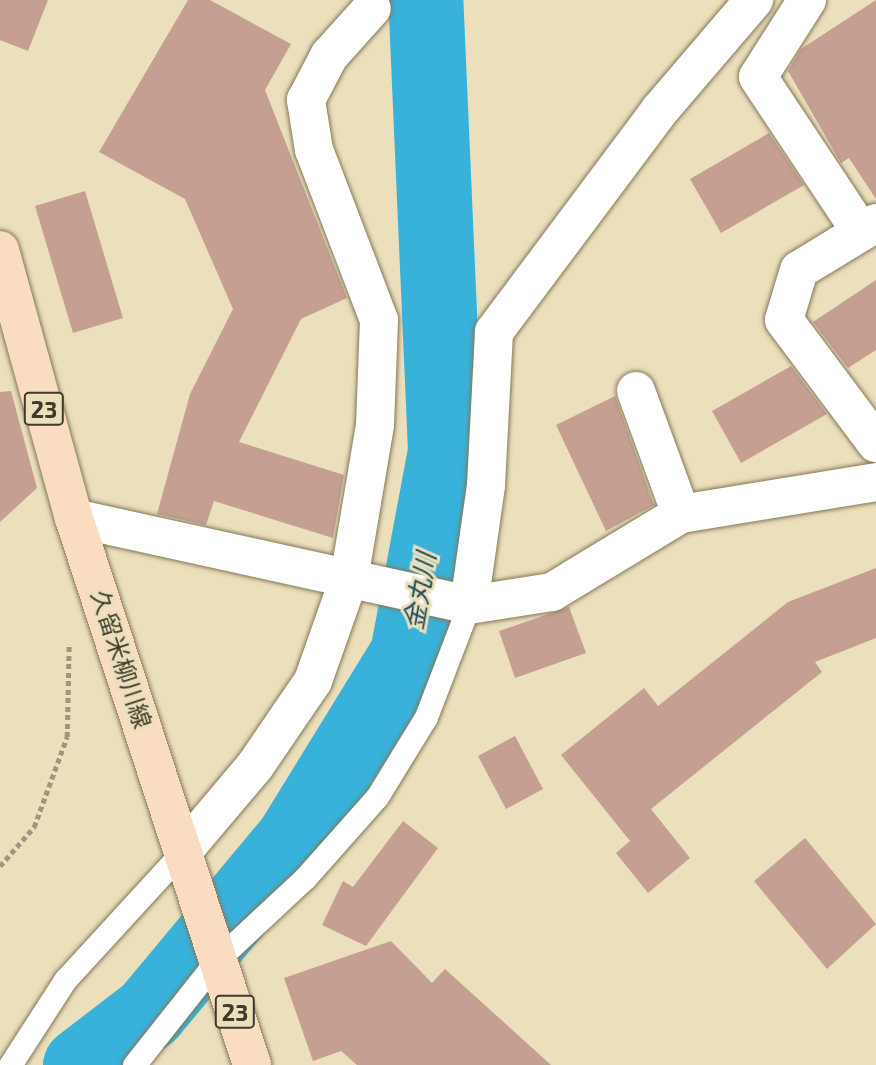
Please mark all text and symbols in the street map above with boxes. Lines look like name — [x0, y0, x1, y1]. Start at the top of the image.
road number: 23 — [23, 390, 65, 428]
water label: 金丸川 — [397, 550, 441, 632]
street label: 久留米柳川線 — [86, 586, 158, 732]
road number: 23 — [214, 993, 256, 1032]

